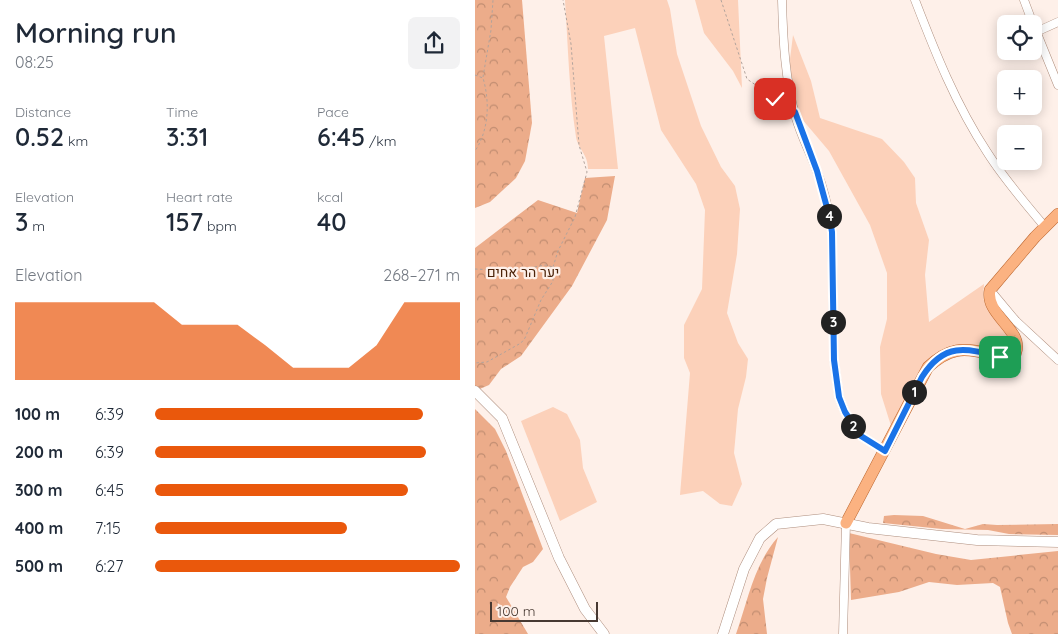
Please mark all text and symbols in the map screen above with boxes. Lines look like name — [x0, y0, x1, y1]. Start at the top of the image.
text: Morning run — [15, 15, 176, 50]
map controls — [997, 15, 1042, 170]
button: locate — [997, 15, 1042, 60]
button: share — [408, 17, 460, 69]
text: 08:25 — [15, 52, 54, 72]
button: + — [997, 70, 1042, 115]
pin — [754, 78, 796, 120]
icon: check — [761, 85, 789, 113]
text: Distance — [15, 103, 71, 121]
text: Time — [166, 103, 198, 121]
text: Pace — [317, 103, 349, 121]
text: 0.52 — [15, 121, 64, 152]
text: 3:31 — [166, 121, 208, 152]
text: 6:45 — [317, 121, 365, 152]
button: − — [997, 125, 1042, 170]
text: km — [64, 132, 88, 150]
text: /km — [365, 132, 397, 150]
text: Elevation — [15, 188, 74, 206]
text: Heart rate — [166, 188, 233, 206]
text: kcal — [317, 188, 343, 206]
pin: 4 — [817, 204, 841, 228]
text: 3 — [15, 206, 28, 237]
text: 157 — [166, 206, 203, 237]
text: 40 — [317, 206, 346, 237]
text: 4 — [825, 207, 834, 225]
text: m — [28, 217, 45, 235]
text: bpm — [203, 217, 237, 235]
park label: יער הר אחים — [487, 263, 559, 281]
text: Elevation — [15, 265, 82, 285]
text: 268–271 m — [383, 265, 460, 285]
pin: 3 — [821, 310, 845, 334]
text: 3 — [830, 313, 837, 331]
pin — [979, 336, 1021, 378]
icon: arrive — [986, 343, 1014, 371]
pin: 1 — [901, 380, 927, 404]
text: 1 — [912, 383, 917, 401]
text: 100 m — [15, 404, 60, 424]
text: 6:39 — [95, 404, 124, 424]
pin: 2 — [841, 414, 865, 438]
text: 2 — [850, 417, 857, 435]
text: 200 m — [15, 442, 63, 462]
text: 6:39 — [95, 442, 124, 462]
text: 300 m — [15, 480, 62, 500]
text: 6:45 — [95, 480, 124, 500]
text: 400 m — [15, 518, 63, 538]
text: 7:15 — [95, 518, 121, 538]
text: 500 m — [15, 556, 63, 576]
text: 6:27 — [95, 556, 123, 576]
scale bar — [490, 599, 597, 622]
text: 100 m — [497, 602, 535, 620]

